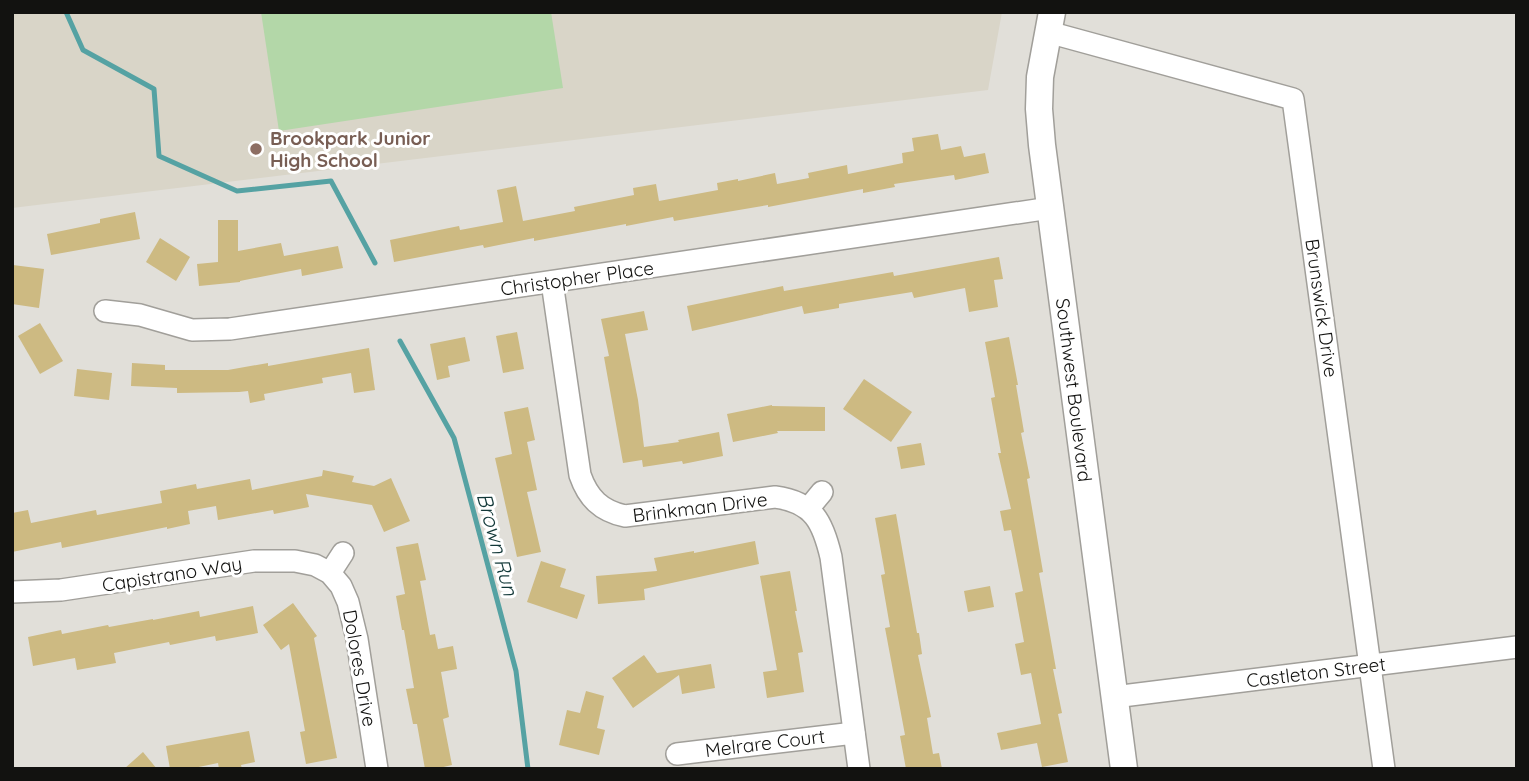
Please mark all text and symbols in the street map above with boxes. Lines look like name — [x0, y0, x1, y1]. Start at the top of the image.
place label: Brookpark Junior High School — [270, 126, 431, 172]
marker: Brookpark Junior High School — [248, 141, 264, 157]
street label: Brunswick Drive — [1300, 237, 1344, 379]
street label: Christopher Place — [499, 255, 655, 301]
street label: Southwest Boulevard — [1051, 297, 1097, 483]
street label: Brinkman Drive — [631, 487, 769, 527]
water label: Brown Run — [472, 490, 524, 599]
street label: Capistrano Way — [100, 551, 244, 597]
street label: Dolores Drive — [338, 608, 382, 728]
street label: Castleton Street — [1245, 652, 1387, 692]
street label: Melrare Court — [704, 724, 826, 762]

